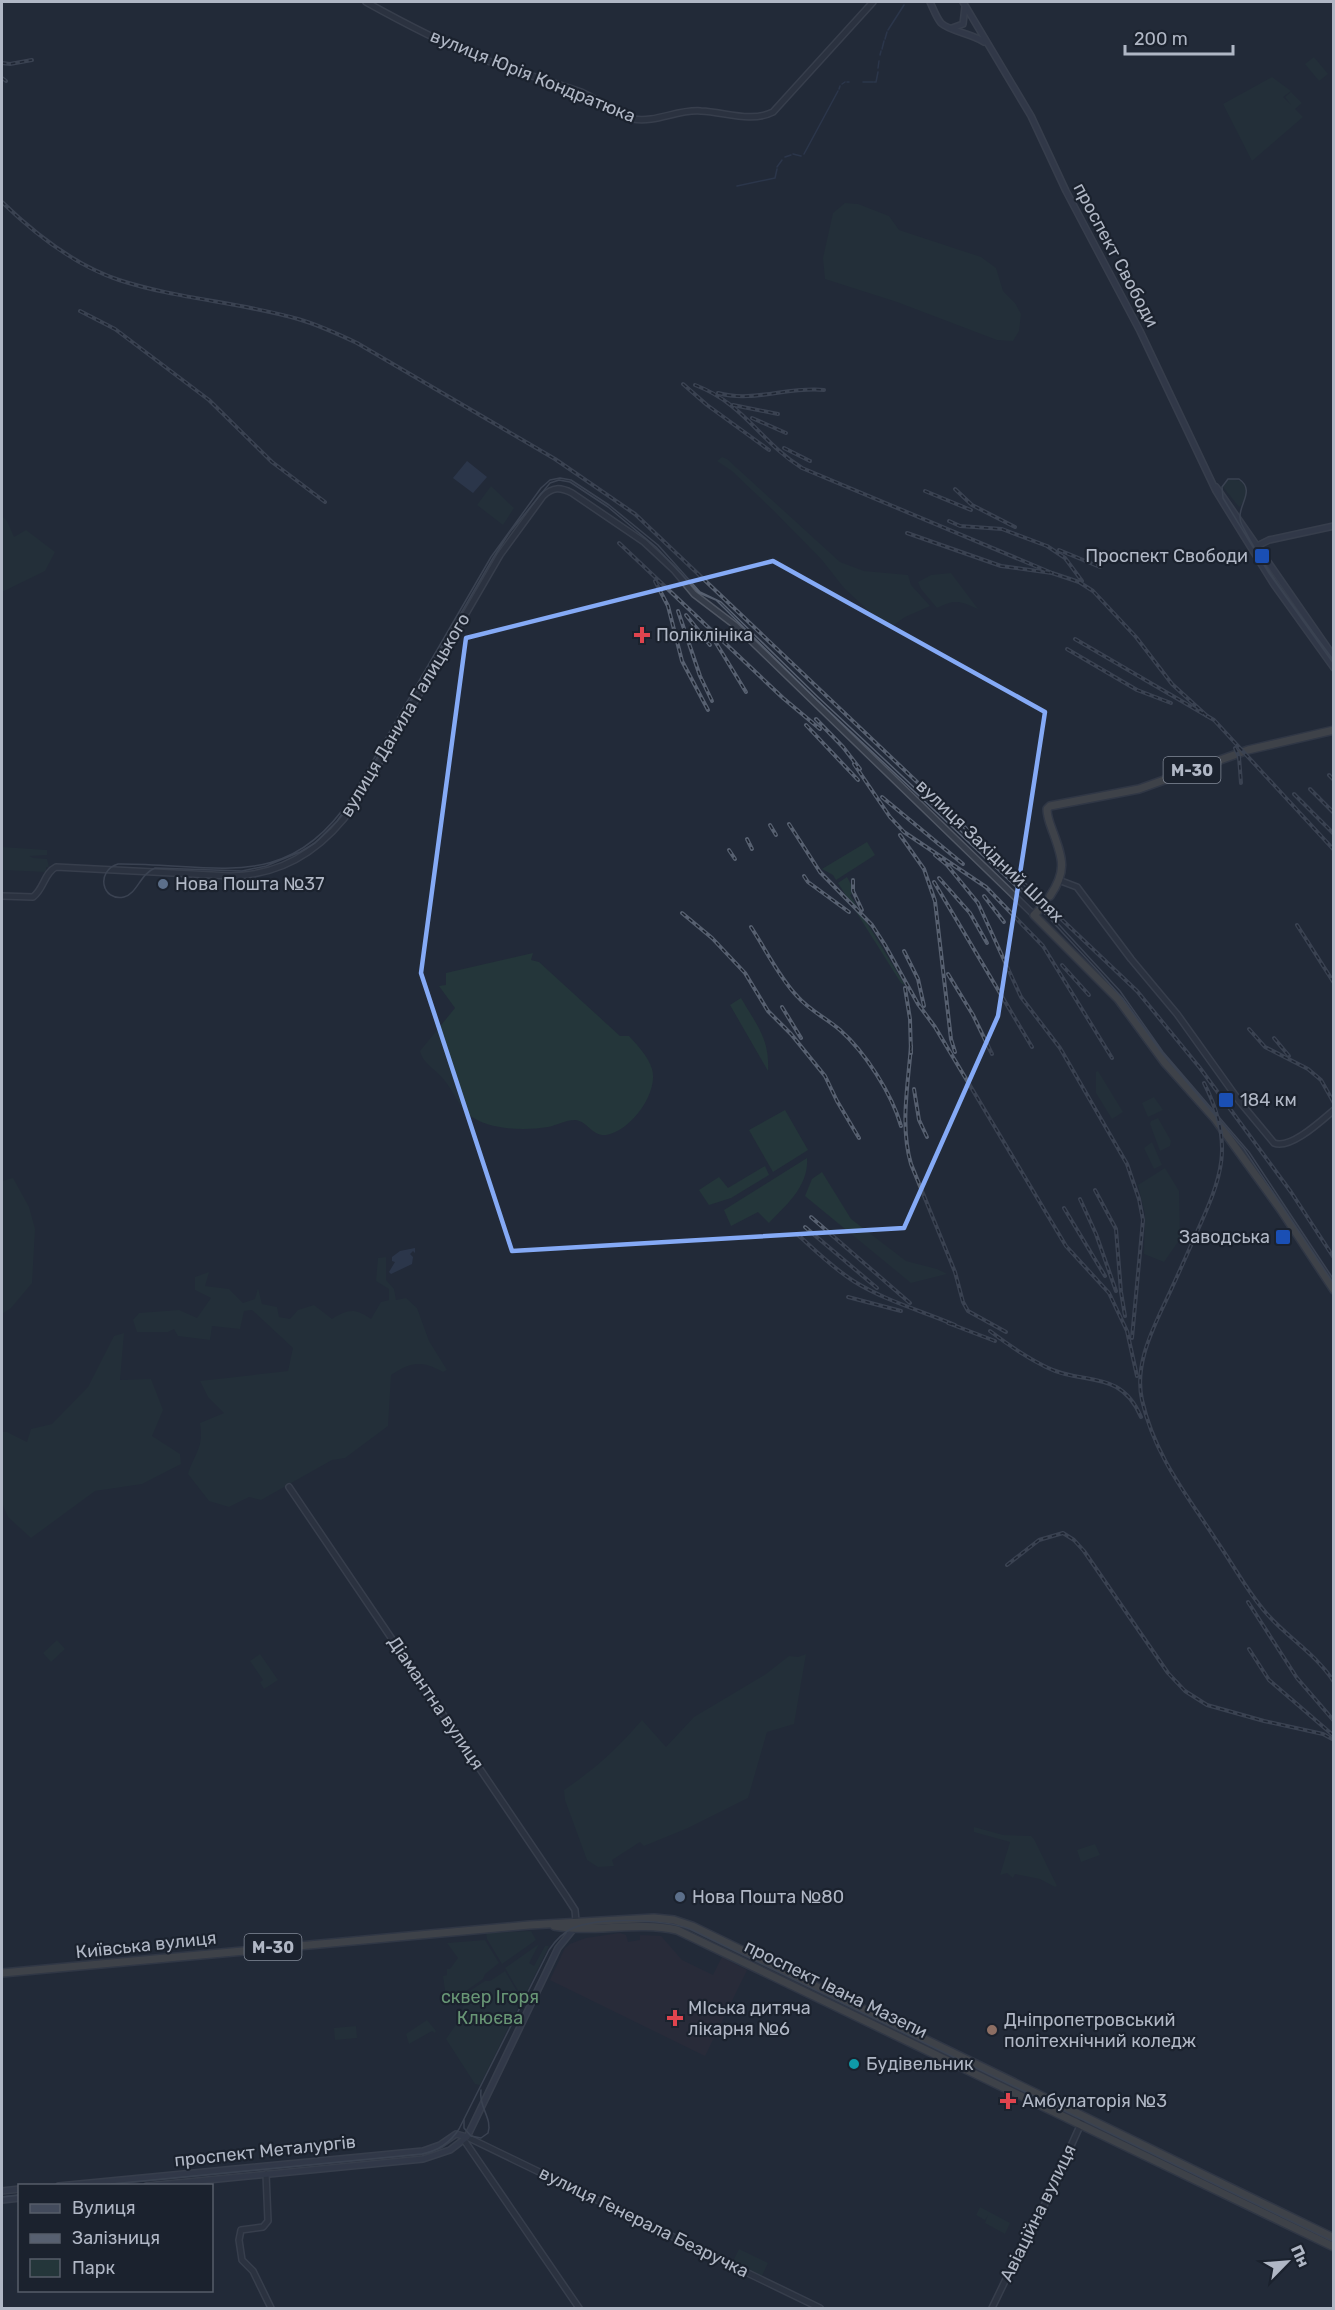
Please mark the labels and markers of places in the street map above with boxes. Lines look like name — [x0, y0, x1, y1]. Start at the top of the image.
place label: Проспект Свободи — [1085, 545, 1248, 567]
marker: Проспект Свободи — [1253, 547, 1271, 565]
place label: Поліклініка — [656, 624, 753, 646]
marker: Поліклініка — [633, 626, 651, 644]
place label: Нова Пошта №37 — [175, 873, 324, 895]
marker: Нова Пошта №37 — [156, 877, 170, 891]
place label: 184 км — [1240, 1089, 1297, 1111]
marker: 184 км — [1217, 1091, 1235, 1109]
place label: Заводська — [1179, 1226, 1270, 1248]
marker: Заводська — [1274, 1228, 1292, 1246]
place label: Нова Пошта №80 — [692, 1886, 844, 1908]
marker: Нова Пошта №80 — [673, 1890, 687, 1904]
place label: МІська дитяча лікарня №6 — [688, 1997, 811, 2040]
marker: МІська дитяча лікарня №6 — [666, 2009, 684, 2027]
place label: Дніпропетровський політехнічний коледж — [1004, 2009, 1196, 2052]
marker: Дніпропетровський політехнічний коледж — [985, 2023, 999, 2037]
place label: Будівельник — [866, 2053, 974, 2075]
marker: Будівельник — [847, 2057, 861, 2071]
place label: Амбулаторія №3 — [1022, 2090, 1167, 2112]
marker: Амбулаторія №3 — [999, 2092, 1017, 2110]

